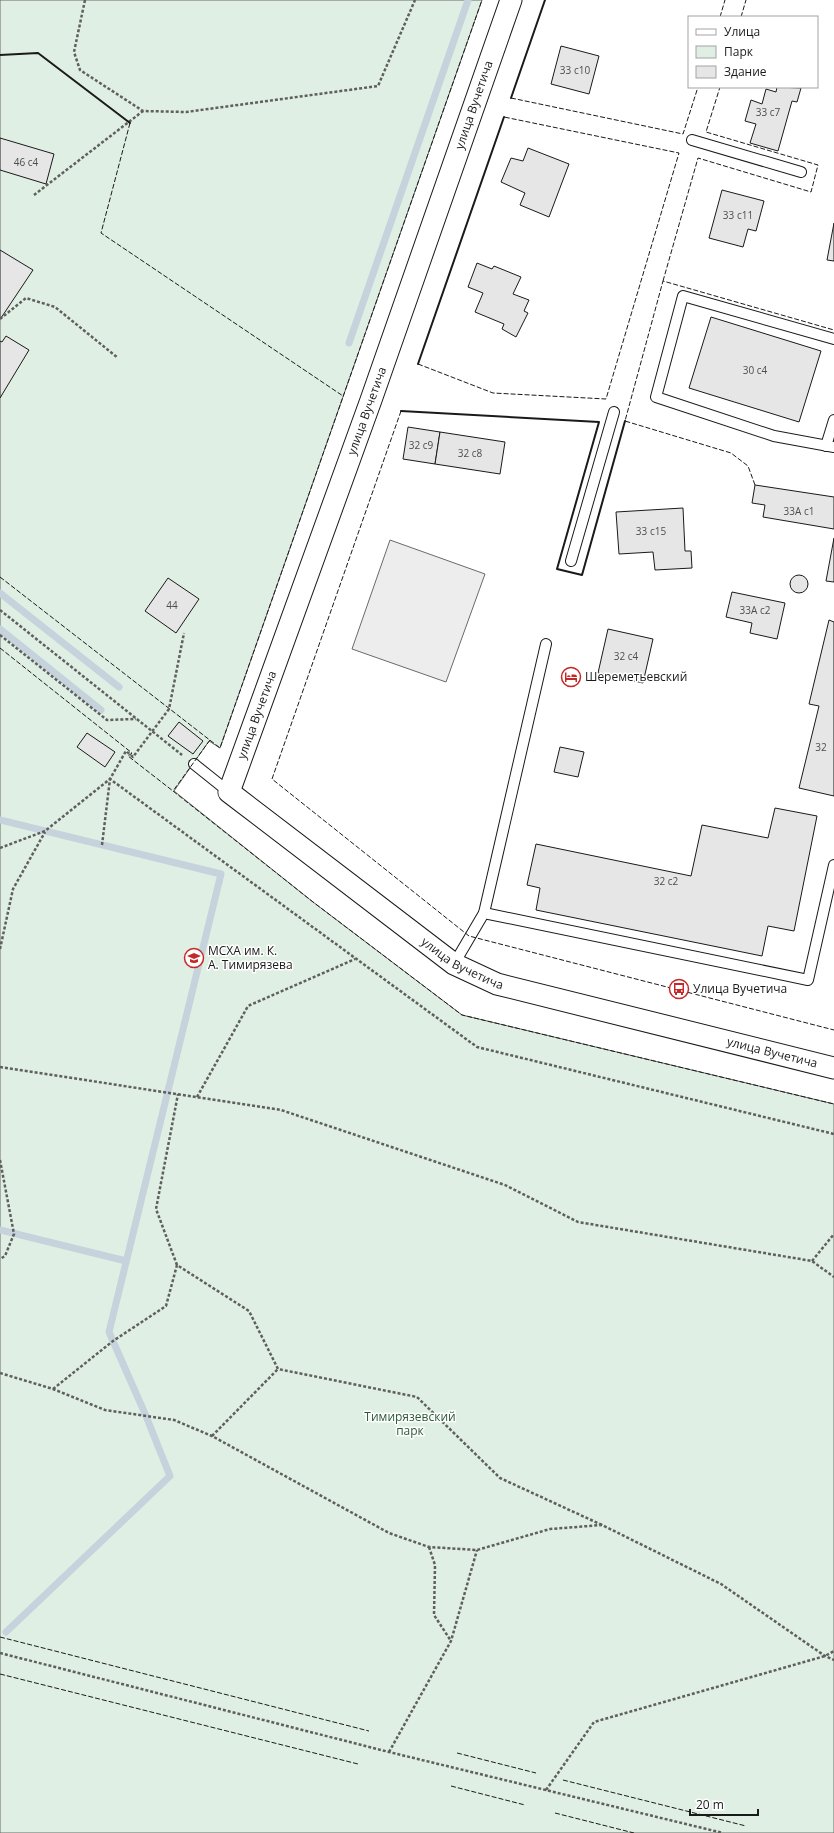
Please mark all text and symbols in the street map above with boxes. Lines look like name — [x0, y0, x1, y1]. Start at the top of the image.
legend — [688, 16, 818, 88]
text: Улица — [724, 23, 760, 40]
text: Парк — [724, 43, 754, 60]
street label: улица Вучетича — [450, 58, 497, 151]
house number: 33 с10 — [560, 63, 590, 77]
text: Здание — [724, 63, 767, 80]
house number: 33 с7 — [756, 105, 781, 119]
house number: 46 с4 — [14, 155, 39, 169]
house number: 33 с11 — [723, 208, 753, 222]
house number: 30 с4 — [743, 363, 768, 377]
street label: улица Вучетича — [343, 364, 390, 457]
house number: 32 с9 — [409, 438, 434, 452]
house number: 32 с8 — [458, 446, 483, 460]
house number: 33А с1 — [784, 504, 814, 518]
house number: 33 с15 — [636, 524, 666, 538]
house number: 44 — [166, 598, 178, 612]
house number: 33А с2 — [740, 603, 771, 617]
house number: 32 с4 — [614, 649, 639, 663]
hotel icon: Шереметьевский — [560, 666, 582, 688]
street label: улица Вучетича — [233, 668, 280, 761]
place label: Шереметьевский — [585, 668, 687, 685]
house number: 32 — [815, 740, 827, 754]
house number: 32 с2 — [654, 874, 679, 888]
street label: улица Вучетича — [418, 933, 505, 993]
place label: МСХА им. К. А. Тимирязева — [208, 942, 293, 973]
school or university icon: МСХА им. К. А. Тимирязева — [183, 947, 205, 969]
bus stop icon: Улица Вучетича — [668, 978, 690, 1000]
place label: Улица Вучетича — [693, 980, 787, 997]
street label: улица Вучетича — [725, 1033, 819, 1072]
park label: Тимирязевский парк — [364, 1408, 456, 1439]
scale bar — [690, 1791, 758, 1817]
text: 20 m — [696, 1796, 724, 1813]

